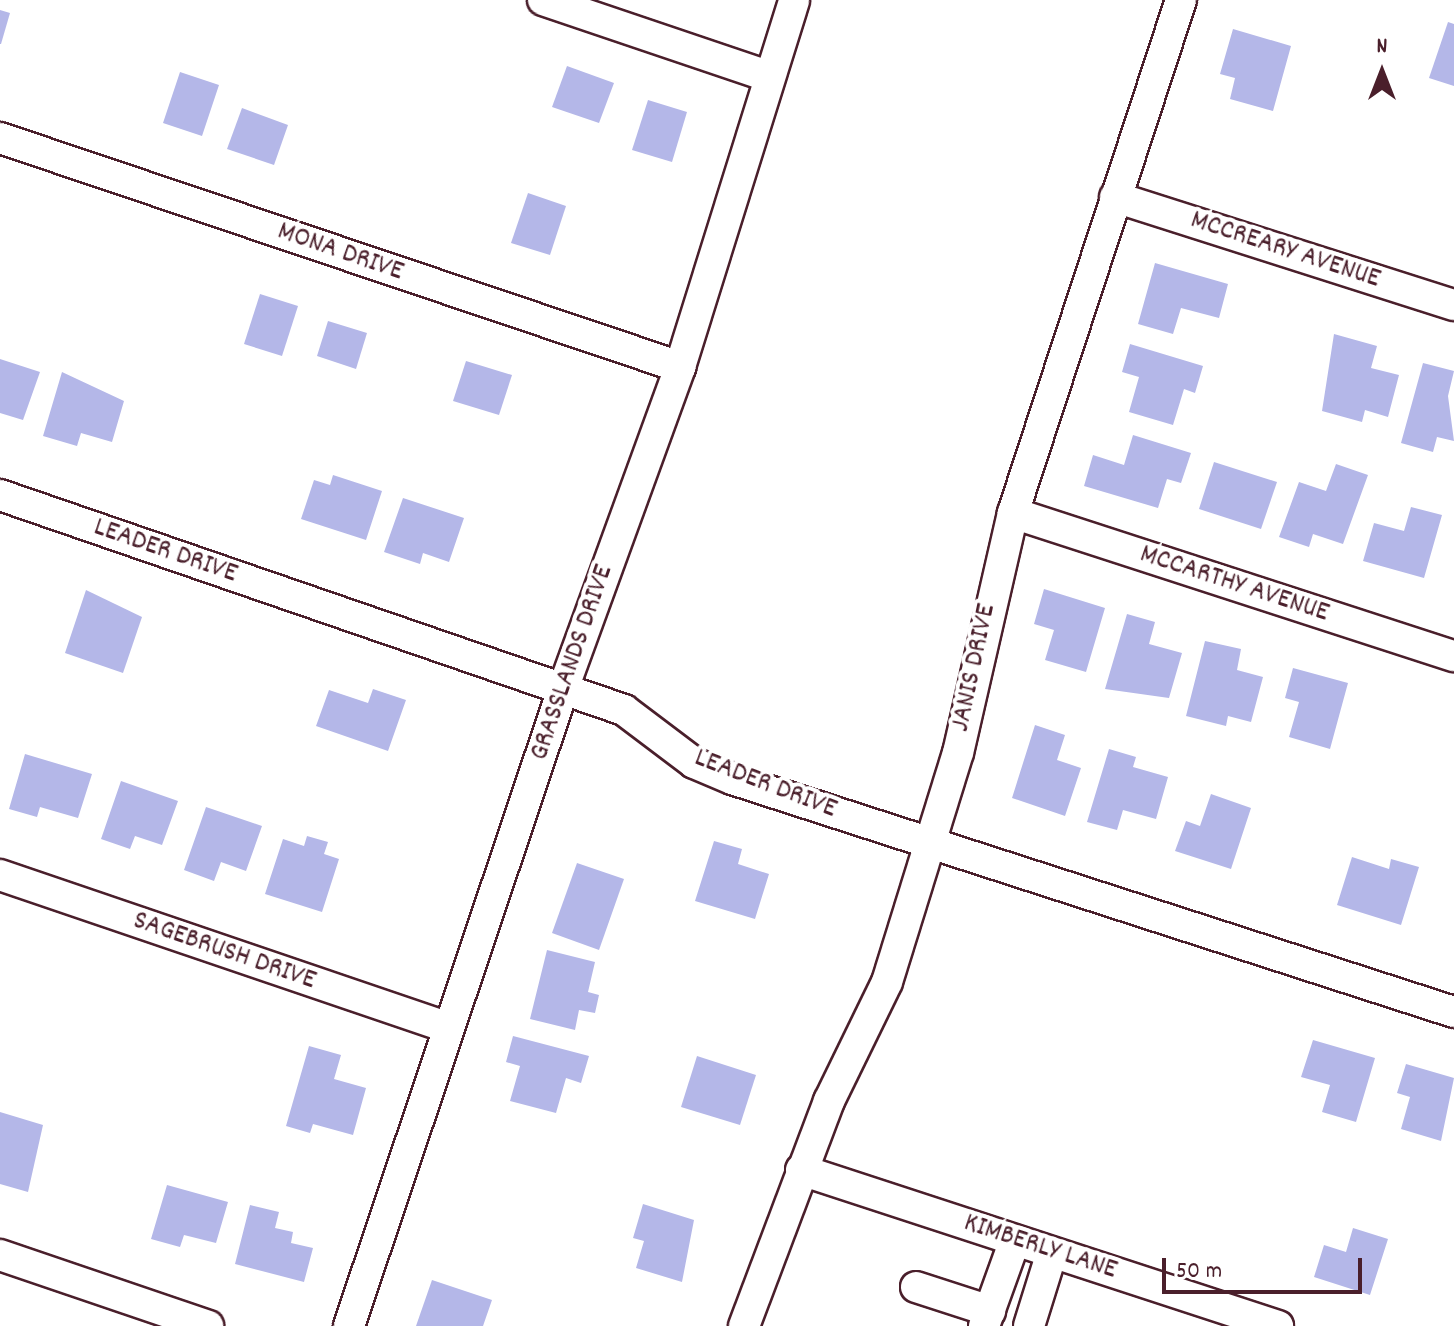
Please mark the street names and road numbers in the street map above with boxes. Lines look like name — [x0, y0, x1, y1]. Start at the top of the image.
street label: MCCREARY AVENUE — [1186, 205, 1384, 297]
street label: MONA DRIVE — [273, 216, 407, 290]
street label: LEADER DRIVE — [89, 512, 241, 592]
street label: MCCARTHY AVENUE — [1135, 539, 1333, 631]
street label: GRASSLANDS DRIVE — [524, 561, 622, 765]
street label: JANIS DRIVE — [945, 601, 1005, 735]
street label: LEADER DRIVE — [689, 743, 841, 827]
street label: SAGEBRUSH DRIVE — [128, 905, 320, 999]
street label: KIMBERLY LANE — [959, 1207, 1121, 1289]

